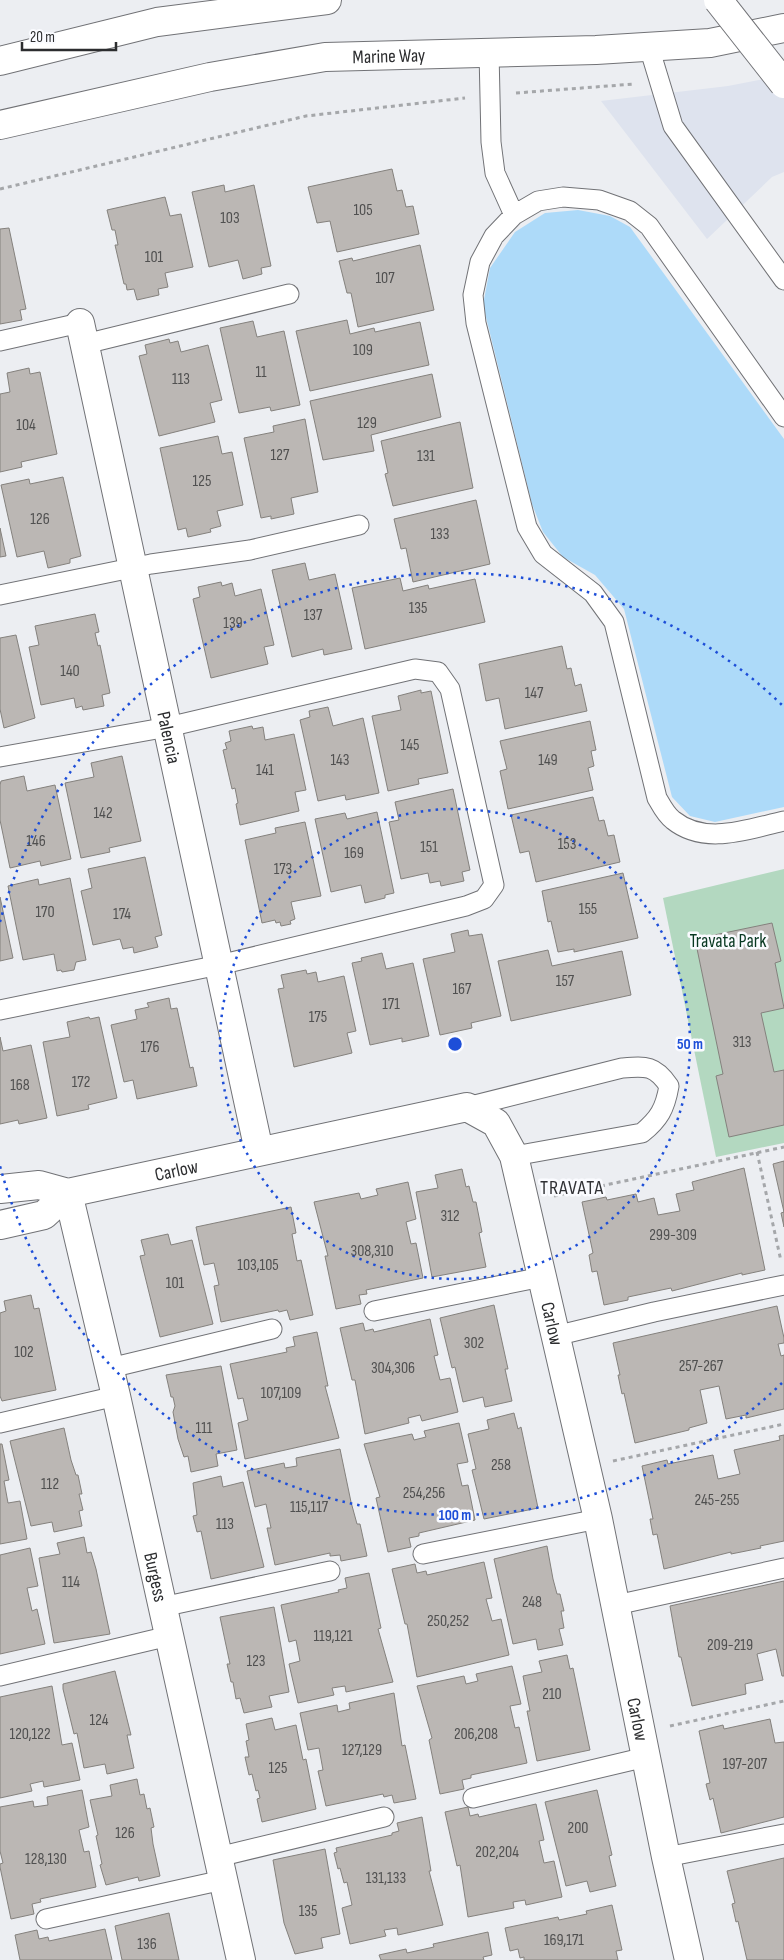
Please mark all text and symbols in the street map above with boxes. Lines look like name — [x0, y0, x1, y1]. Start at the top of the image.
scale bar — [22, 20, 116, 52]
text: 20 m — [30, 28, 55, 47]
street label: Marine Way — [352, 44, 426, 69]
house number: 105 — [353, 201, 373, 220]
house number: 103 — [220, 209, 240, 228]
house number: 101 — [145, 248, 164, 267]
house number: 107 — [375, 269, 395, 288]
house number: 109 — [353, 341, 373, 360]
house number: 11 — [255, 363, 267, 382]
house number: 113 — [172, 370, 190, 389]
house number: 129 — [357, 414, 377, 433]
house number: 104 — [16, 416, 36, 435]
house number: 127 — [271, 446, 290, 465]
house number: 131 — [417, 447, 435, 466]
house number: 125 — [193, 472, 211, 491]
house number: 126 — [30, 510, 50, 529]
house number: 133 — [430, 525, 450, 544]
house number: 135 — [409, 599, 427, 618]
house number: 137 — [304, 606, 323, 625]
house number: 139 — [223, 614, 243, 633]
house number: 140 — [60, 662, 80, 681]
house number: 147 — [525, 684, 544, 703]
street label: Palencia — [151, 709, 185, 766]
house number: 145 — [401, 736, 419, 755]
house number: 143 — [330, 751, 350, 770]
house number: 149 — [538, 751, 558, 770]
house number: 141 — [256, 761, 274, 780]
house number: 142 — [94, 804, 112, 823]
house number: 146 — [26, 832, 46, 851]
house number: 153 — [558, 835, 576, 854]
house number: 151 — [420, 838, 438, 857]
house number: 169 — [344, 844, 364, 863]
house number: 173 — [274, 860, 292, 879]
house number: 155 — [579, 900, 597, 919]
house number: 170 — [35, 903, 55, 922]
house number: 174 — [113, 905, 131, 924]
park label: Travata Park — [690, 930, 767, 953]
house number: 157 — [556, 972, 575, 991]
house number: 167 — [452, 980, 472, 999]
house number: 171 — [382, 995, 400, 1014]
house number: 175 — [309, 1008, 327, 1027]
house number: 313 — [732, 1033, 752, 1052]
centre of rings — [446, 1035, 464, 1053]
text: 50 m — [677, 1035, 703, 1054]
house number: 176 — [141, 1038, 159, 1057]
house number: 172 — [72, 1073, 90, 1092]
house number: 168 — [10, 1076, 30, 1095]
street label: Carlow — [153, 1155, 201, 1187]
district label: TRAVATA — [540, 1176, 604, 1200]
house number: 312 — [440, 1207, 460, 1226]
house number: 299-309 — [649, 1226, 697, 1245]
house number: 308,310 — [350, 1242, 394, 1261]
house number: 103,105 — [237, 1256, 279, 1275]
house number: 101 — [166, 1274, 185, 1293]
street label: Carlow — [535, 1300, 567, 1348]
house number: 302 — [464, 1334, 484, 1353]
house number: 102 — [14, 1343, 34, 1362]
house number: 257-267 — [679, 1357, 724, 1376]
house number: 304,306 — [371, 1359, 415, 1378]
house number: 107,109 — [261, 1384, 301, 1403]
house number: 111 — [196, 1419, 213, 1438]
house number: 258 — [491, 1456, 511, 1475]
house number: 112 — [41, 1475, 59, 1494]
house number: 254,256 — [403, 1484, 445, 1503]
house number: 245-255 — [695, 1491, 739, 1510]
house number: 115,117 — [290, 1498, 329, 1517]
text: 100 m — [439, 1506, 471, 1525]
house number: 113 — [216, 1515, 234, 1534]
street label: Burgess — [138, 1550, 171, 1604]
house number: 114 — [62, 1573, 80, 1592]
house number: 248 — [522, 1593, 542, 1612]
house number: 250,252 — [427, 1612, 469, 1631]
house number: 119,121 — [313, 1627, 353, 1646]
house number: 209-219 — [707, 1636, 753, 1655]
house number: 123 — [246, 1652, 266, 1671]
house number: 210 — [542, 1685, 562, 1704]
street label: Carlow — [621, 1696, 652, 1744]
house number: 124 — [90, 1711, 109, 1730]
house number: 120,122 — [9, 1725, 51, 1744]
house number: 206,208 — [454, 1725, 498, 1744]
house number: 127,129 — [342, 1741, 382, 1760]
house number: 197-207 — [723, 1755, 768, 1774]
house number: 125 — [269, 1759, 287, 1778]
house number: 200 — [568, 1819, 588, 1838]
house number: 126 — [115, 1824, 135, 1843]
house number: 202,204 — [475, 1843, 519, 1862]
house number: 128,130 — [25, 1850, 67, 1869]
house number: 131,133 — [366, 1869, 406, 1888]
house number: 135 — [299, 1902, 317, 1921]
house number: 169,171 — [544, 1931, 584, 1950]
house number: 136 — [137, 1935, 157, 1954]

